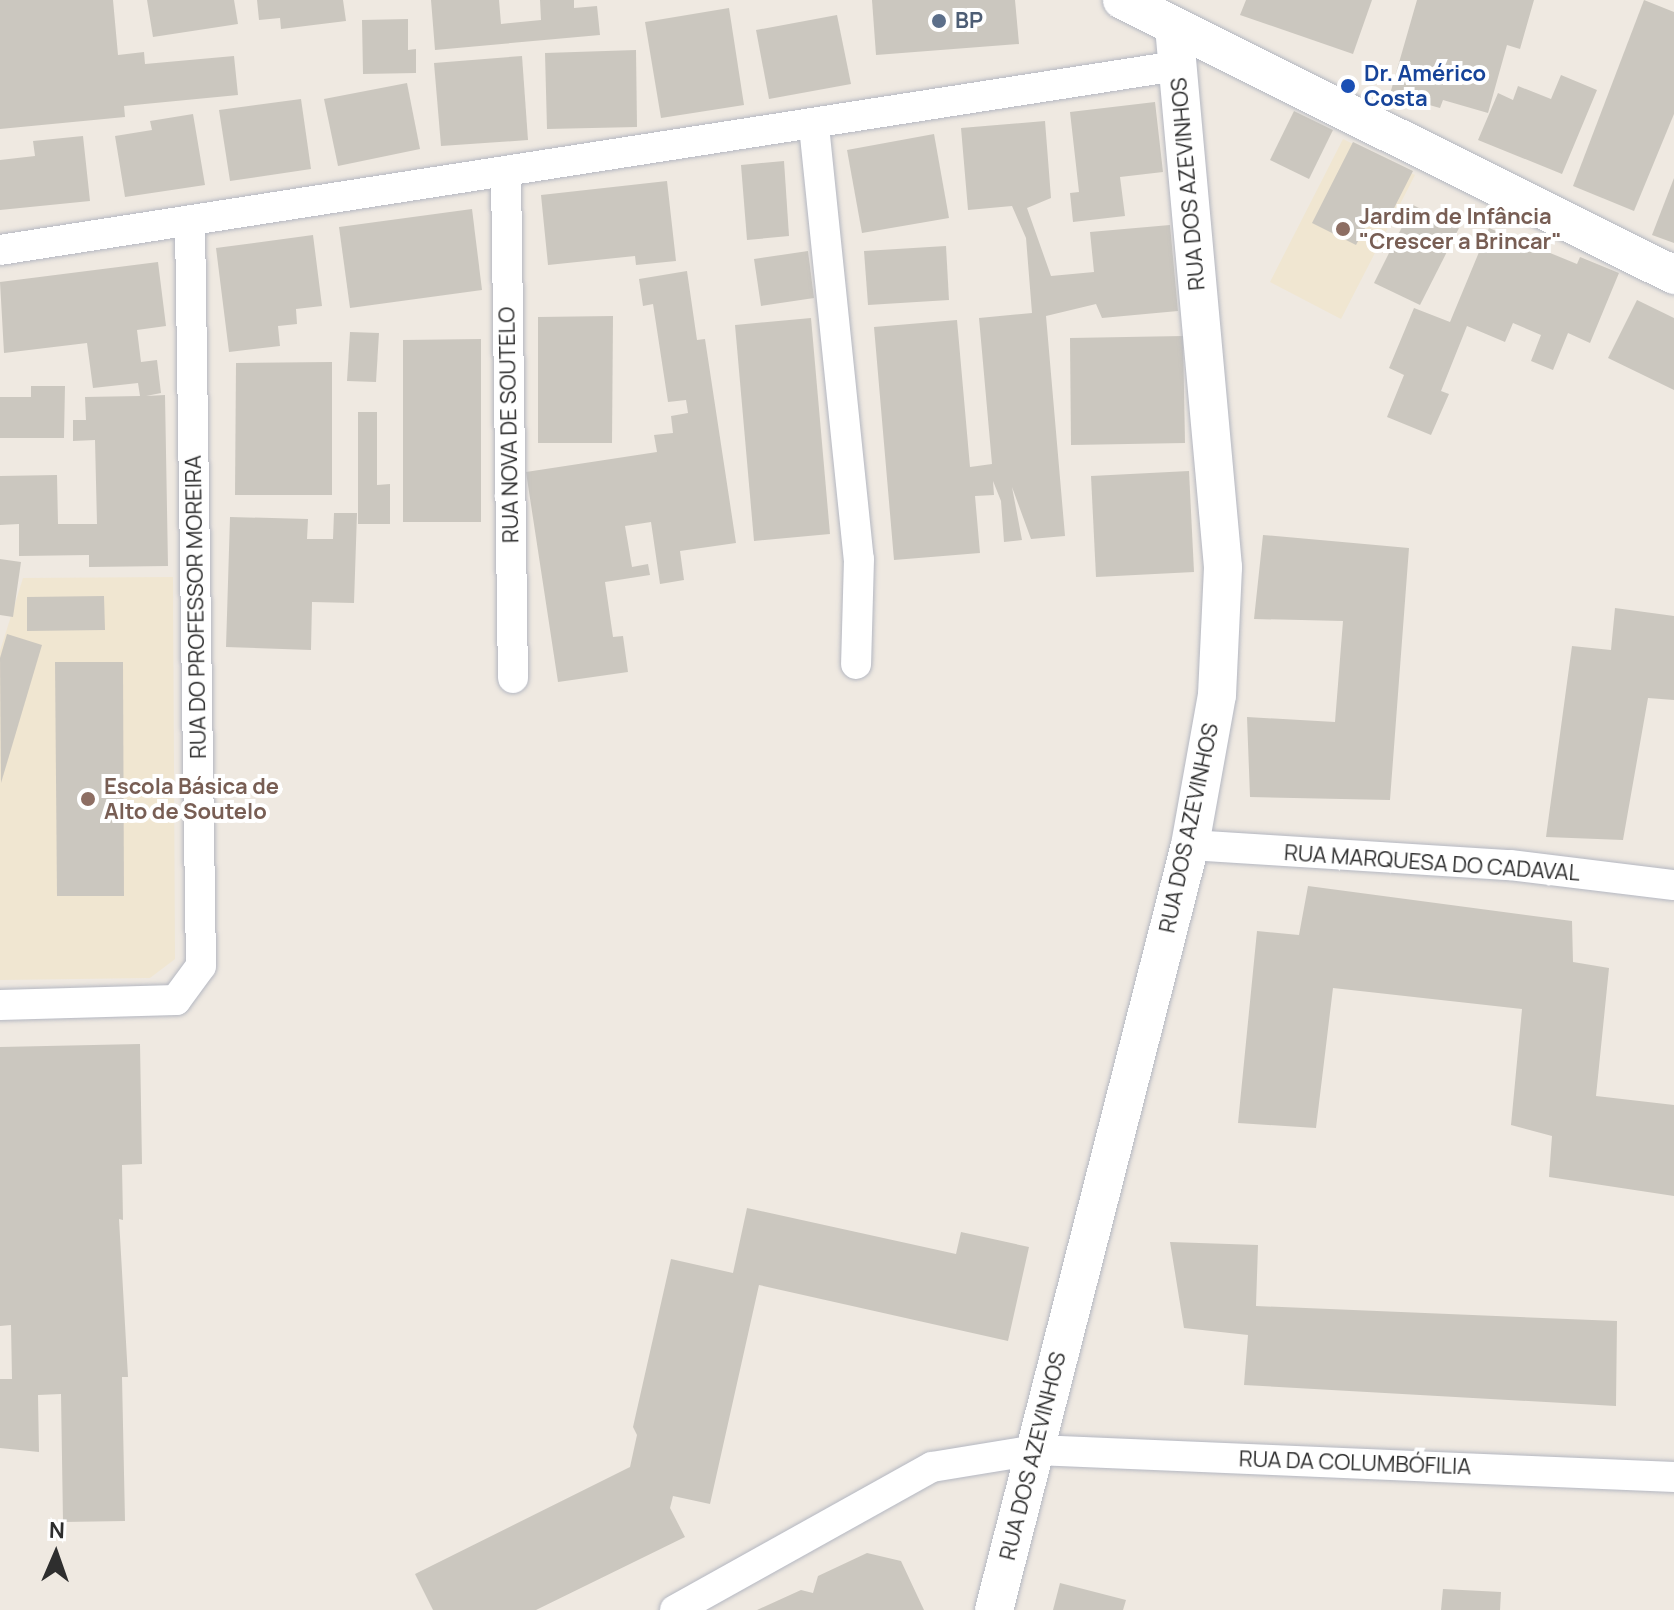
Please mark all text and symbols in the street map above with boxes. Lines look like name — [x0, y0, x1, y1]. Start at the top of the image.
place label: BP — [955, 8, 983, 34]
marker: BP — [930, 12, 948, 30]
place label: Dr. Américo Costa — [1364, 60, 1486, 112]
street label: RUA DOS AZEVINHOS — [1166, 76, 1210, 292]
marker: Dr. Américo Costa — [1339, 77, 1357, 95]
place label: Jardim de Infância "Crescer a Brincar" — [1359, 203, 1562, 254]
marker: Jardim de Infância "Crescer a Brincar" — [1334, 220, 1352, 238]
street label: RUA NOVA DE SOUTELO — [494, 307, 524, 543]
street label: RUA DO PROFESSOR MOREIRA — [180, 455, 212, 759]
street label: RUA DOS AZEVINHOS — [1154, 721, 1224, 935]
place label: Escola Básica de Alto de Soutelo — [104, 773, 279, 824]
marker: Escola Básica de Alto de Soutelo — [79, 790, 97, 808]
street label: RUA MARQUESA DO CADAVAL — [1283, 839, 1581, 887]
street label: RUA DOS AZEVINHOS — [994, 1349, 1072, 1563]
street label: RUA DA COLUMBÓFILIA — [1238, 1446, 1472, 1480]
north arrow — [16, 1514, 96, 1594]
text: N — [48, 1515, 65, 1545]

